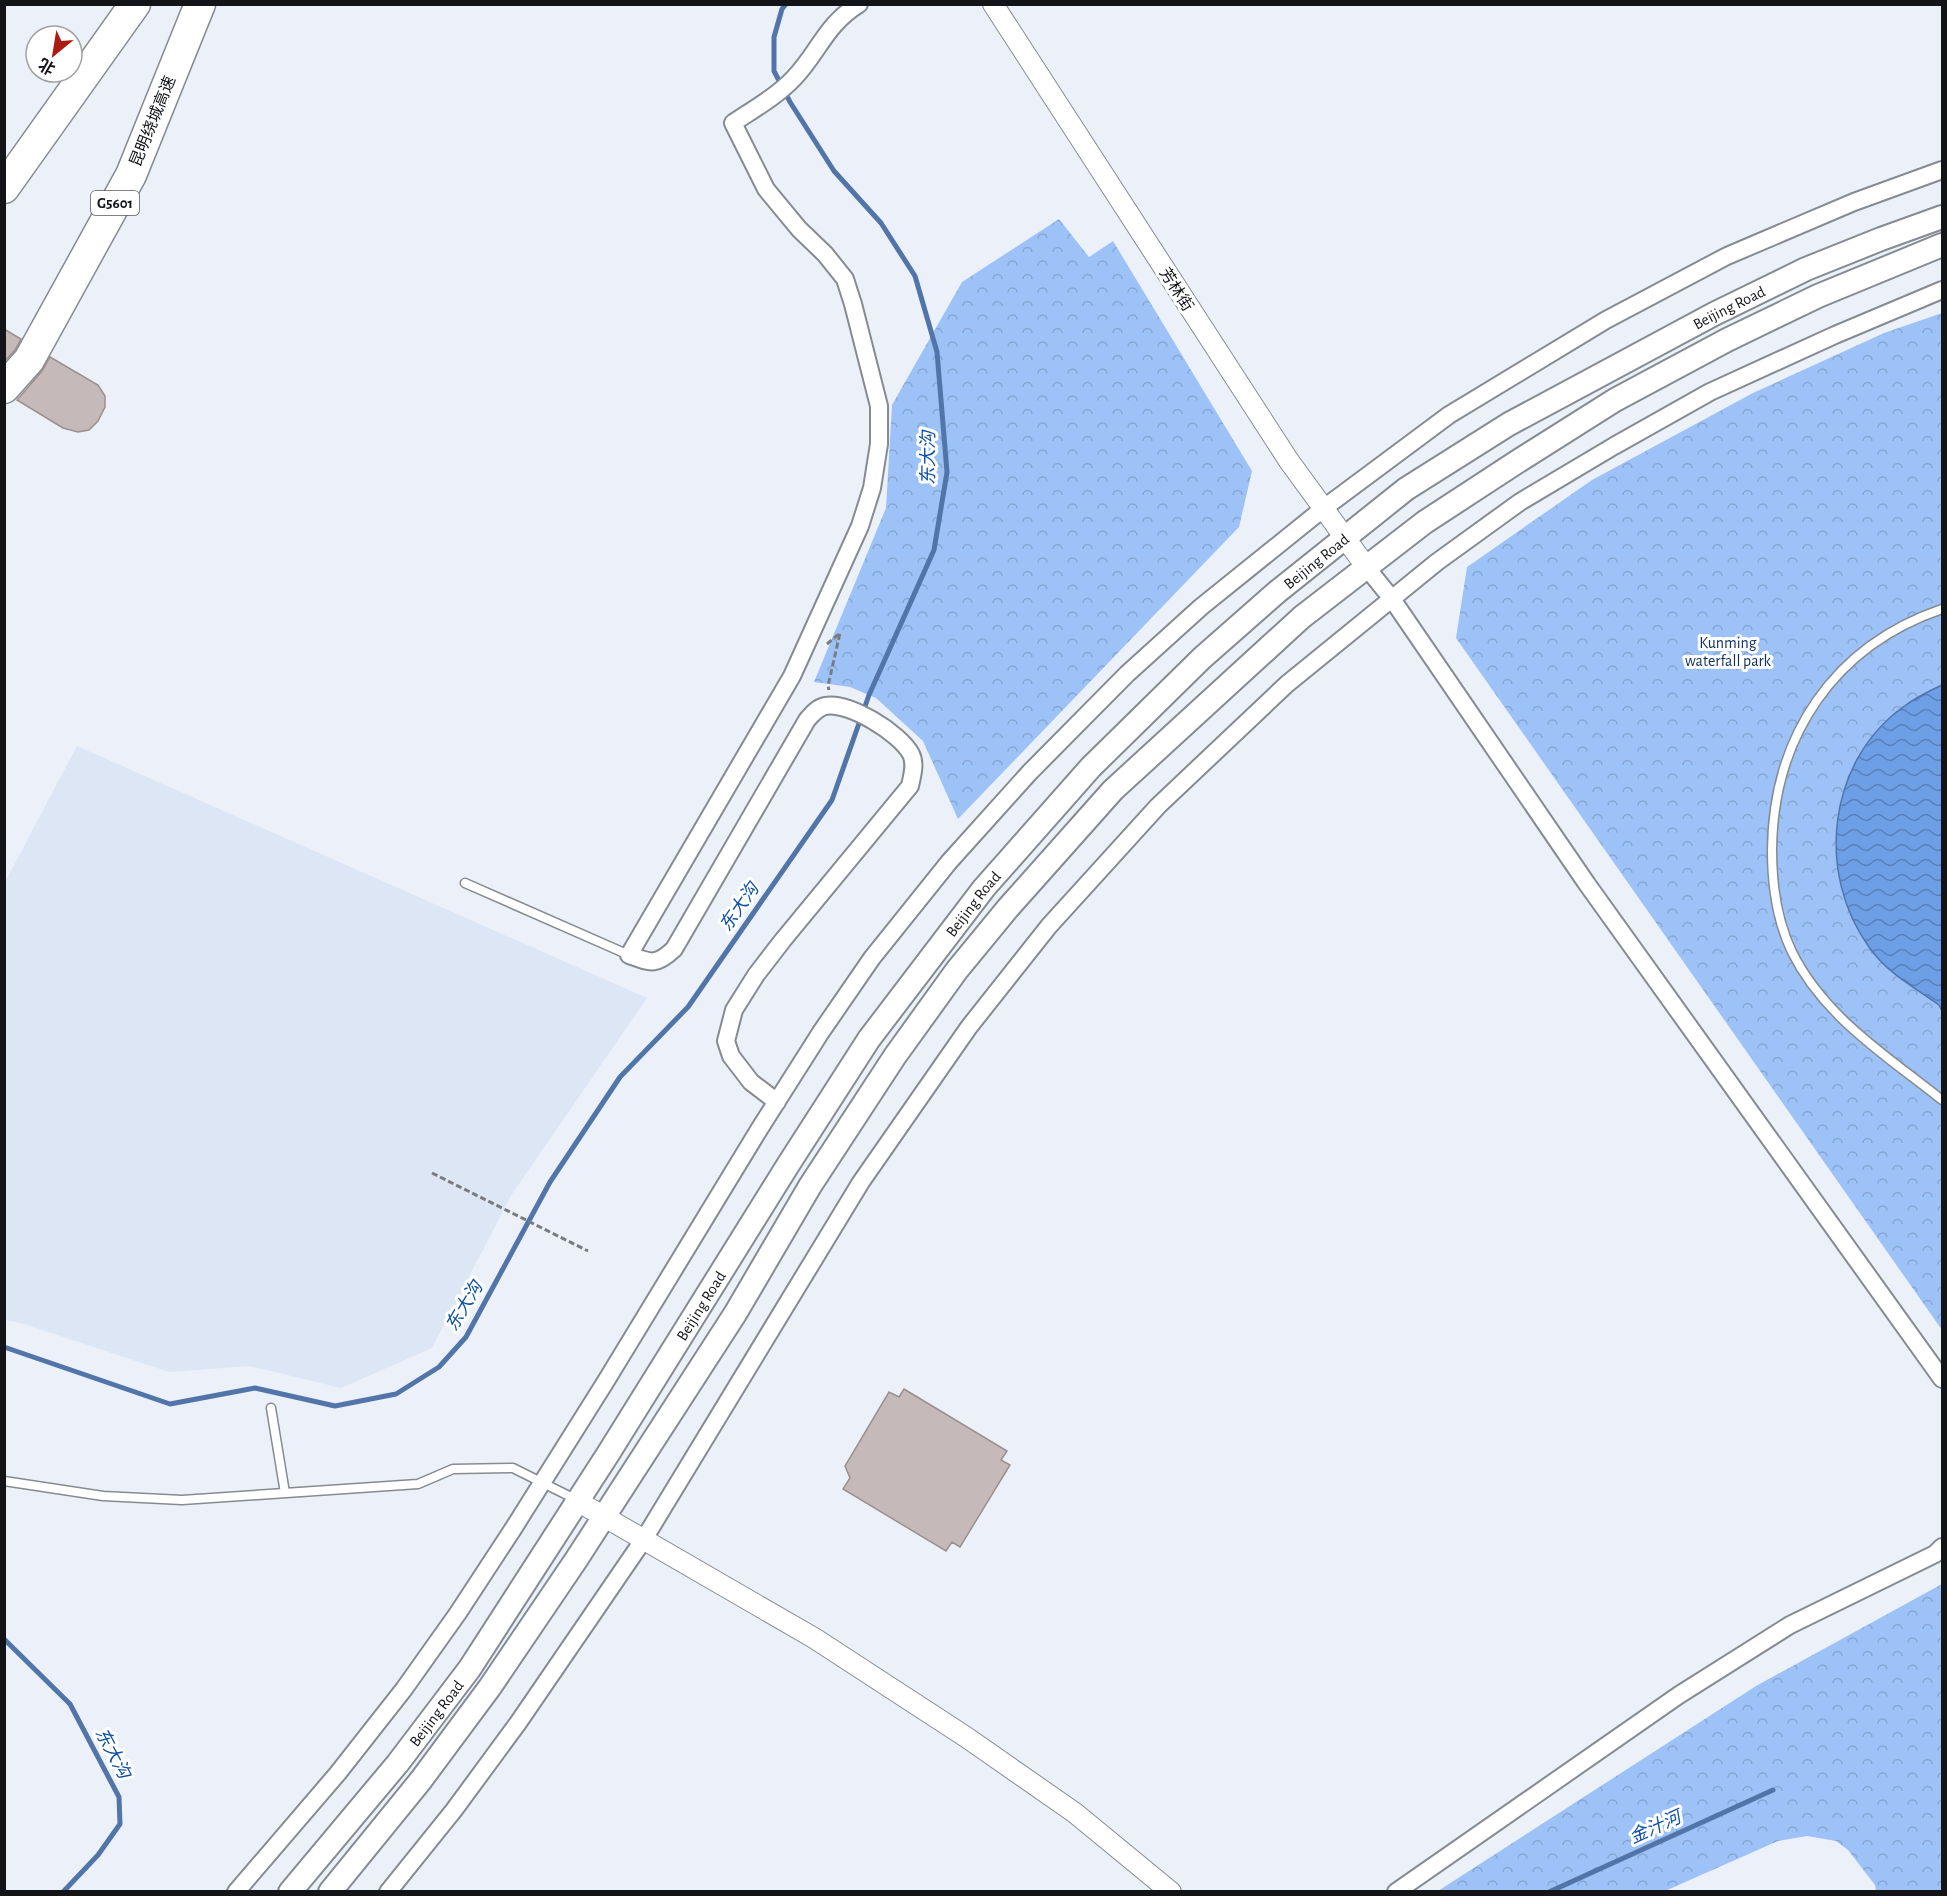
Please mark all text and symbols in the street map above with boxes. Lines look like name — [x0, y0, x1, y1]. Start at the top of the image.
north arrow — [24, 24, 84, 84]
text: 北 — [36, 55, 58, 78]
street label: 昆明绕城高速 — [127, 73, 178, 169]
road number: G5601 — [91, 191, 139, 215]
street label: 芳林街 — [1156, 265, 1197, 314]
street label: Beijing Road — [1691, 283, 1768, 333]
water label: 东大沟 — [918, 429, 938, 485]
street label: Beijing Road — [1281, 531, 1352, 592]
park label: Kunming waterfall park — [1685, 635, 1772, 669]
street label: Beijing Road — [943, 868, 1004, 940]
water label: 东大沟 — [715, 878, 764, 935]
street label: Beijing Road — [674, 1269, 729, 1344]
water label: 东大沟 — [442, 1276, 488, 1334]
street label: Beijing Road — [407, 1678, 467, 1750]
water label: 东大沟 — [91, 1724, 135, 1783]
water label: 金汁河 — [1626, 1806, 1686, 1847]

